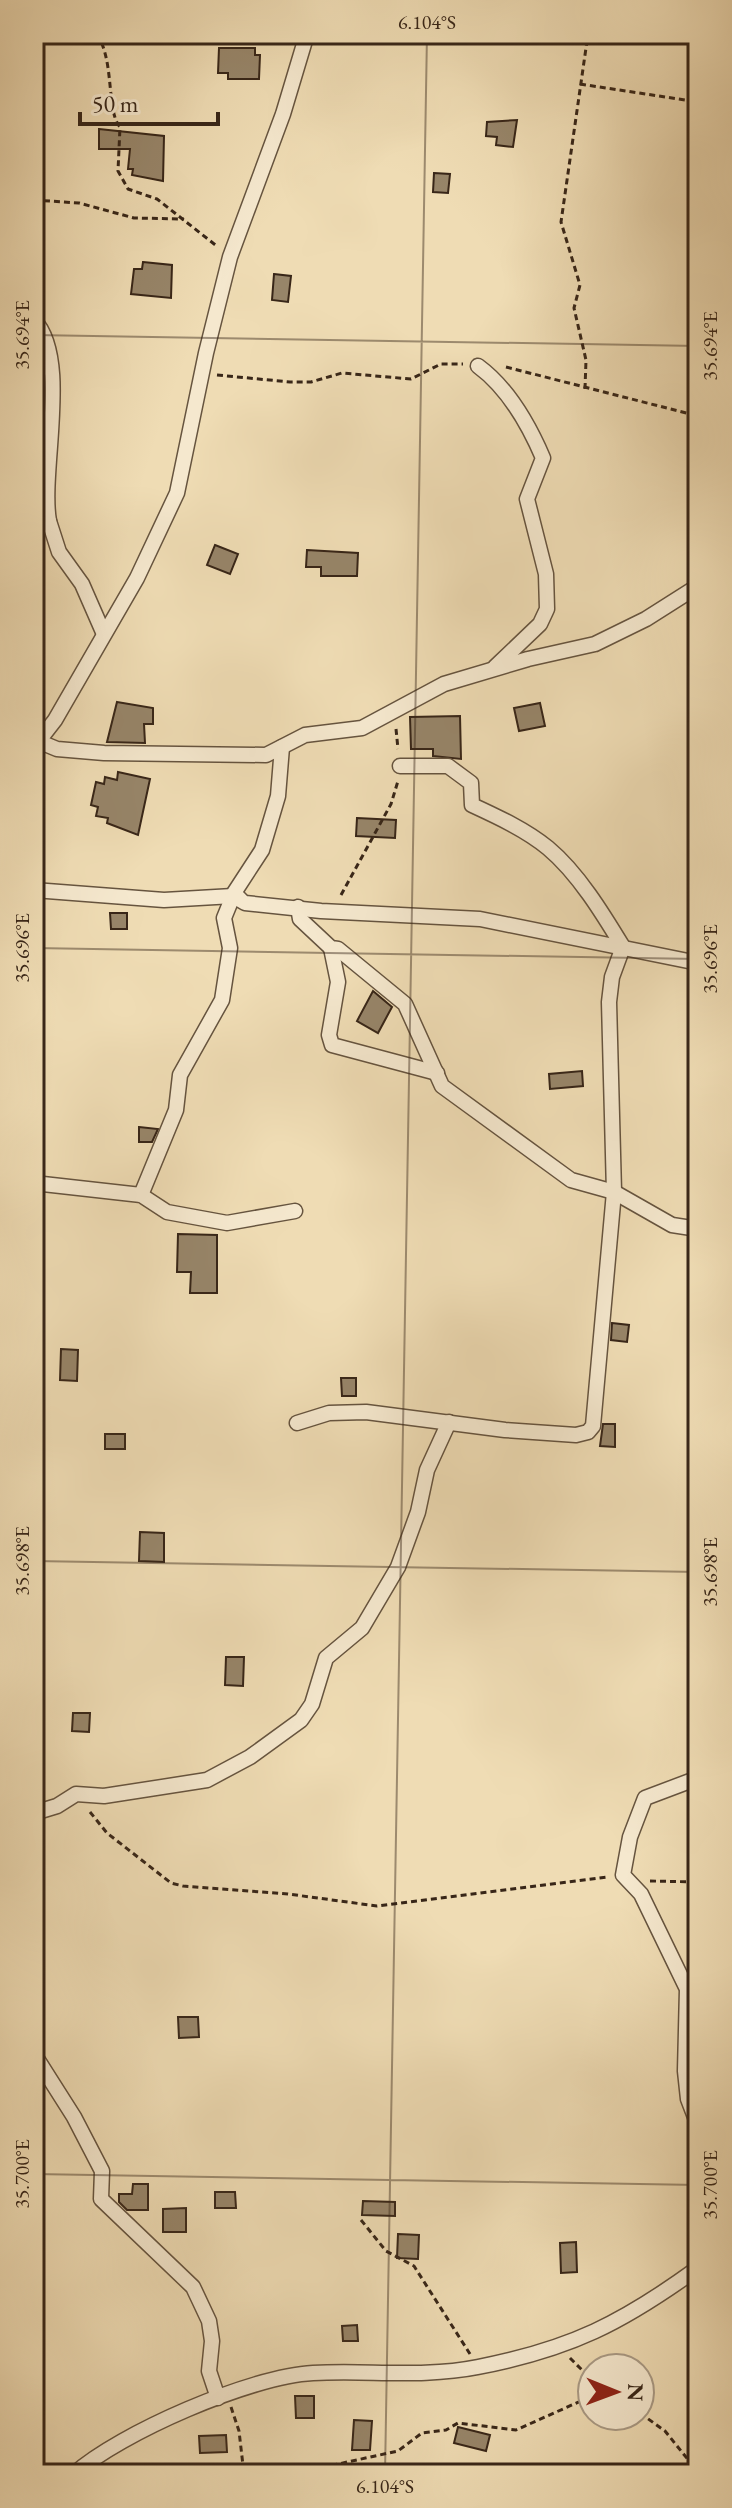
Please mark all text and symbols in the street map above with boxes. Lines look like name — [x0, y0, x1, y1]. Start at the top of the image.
text: 6.104°S — [398, 9, 456, 35]
scale bar — [80, 76, 218, 126]
text: 50 m — [92, 88, 139, 119]
text: 35.694°E — [9, 300, 35, 370]
text: 35.694°E — [697, 311, 723, 381]
text: 35.696°E — [9, 913, 35, 983]
text: 35.696°E — [697, 924, 723, 994]
text: 35.698°E — [9, 1526, 35, 1596]
text: 35.698°E — [697, 1537, 723, 1607]
text: 35.700°E — [9, 2139, 35, 2209]
text: 35.700°E — [697, 2150, 723, 2220]
north arrow — [576, 2352, 656, 2432]
text: N — [621, 2383, 650, 2402]
text: 6.104°S — [356, 2473, 414, 2499]

